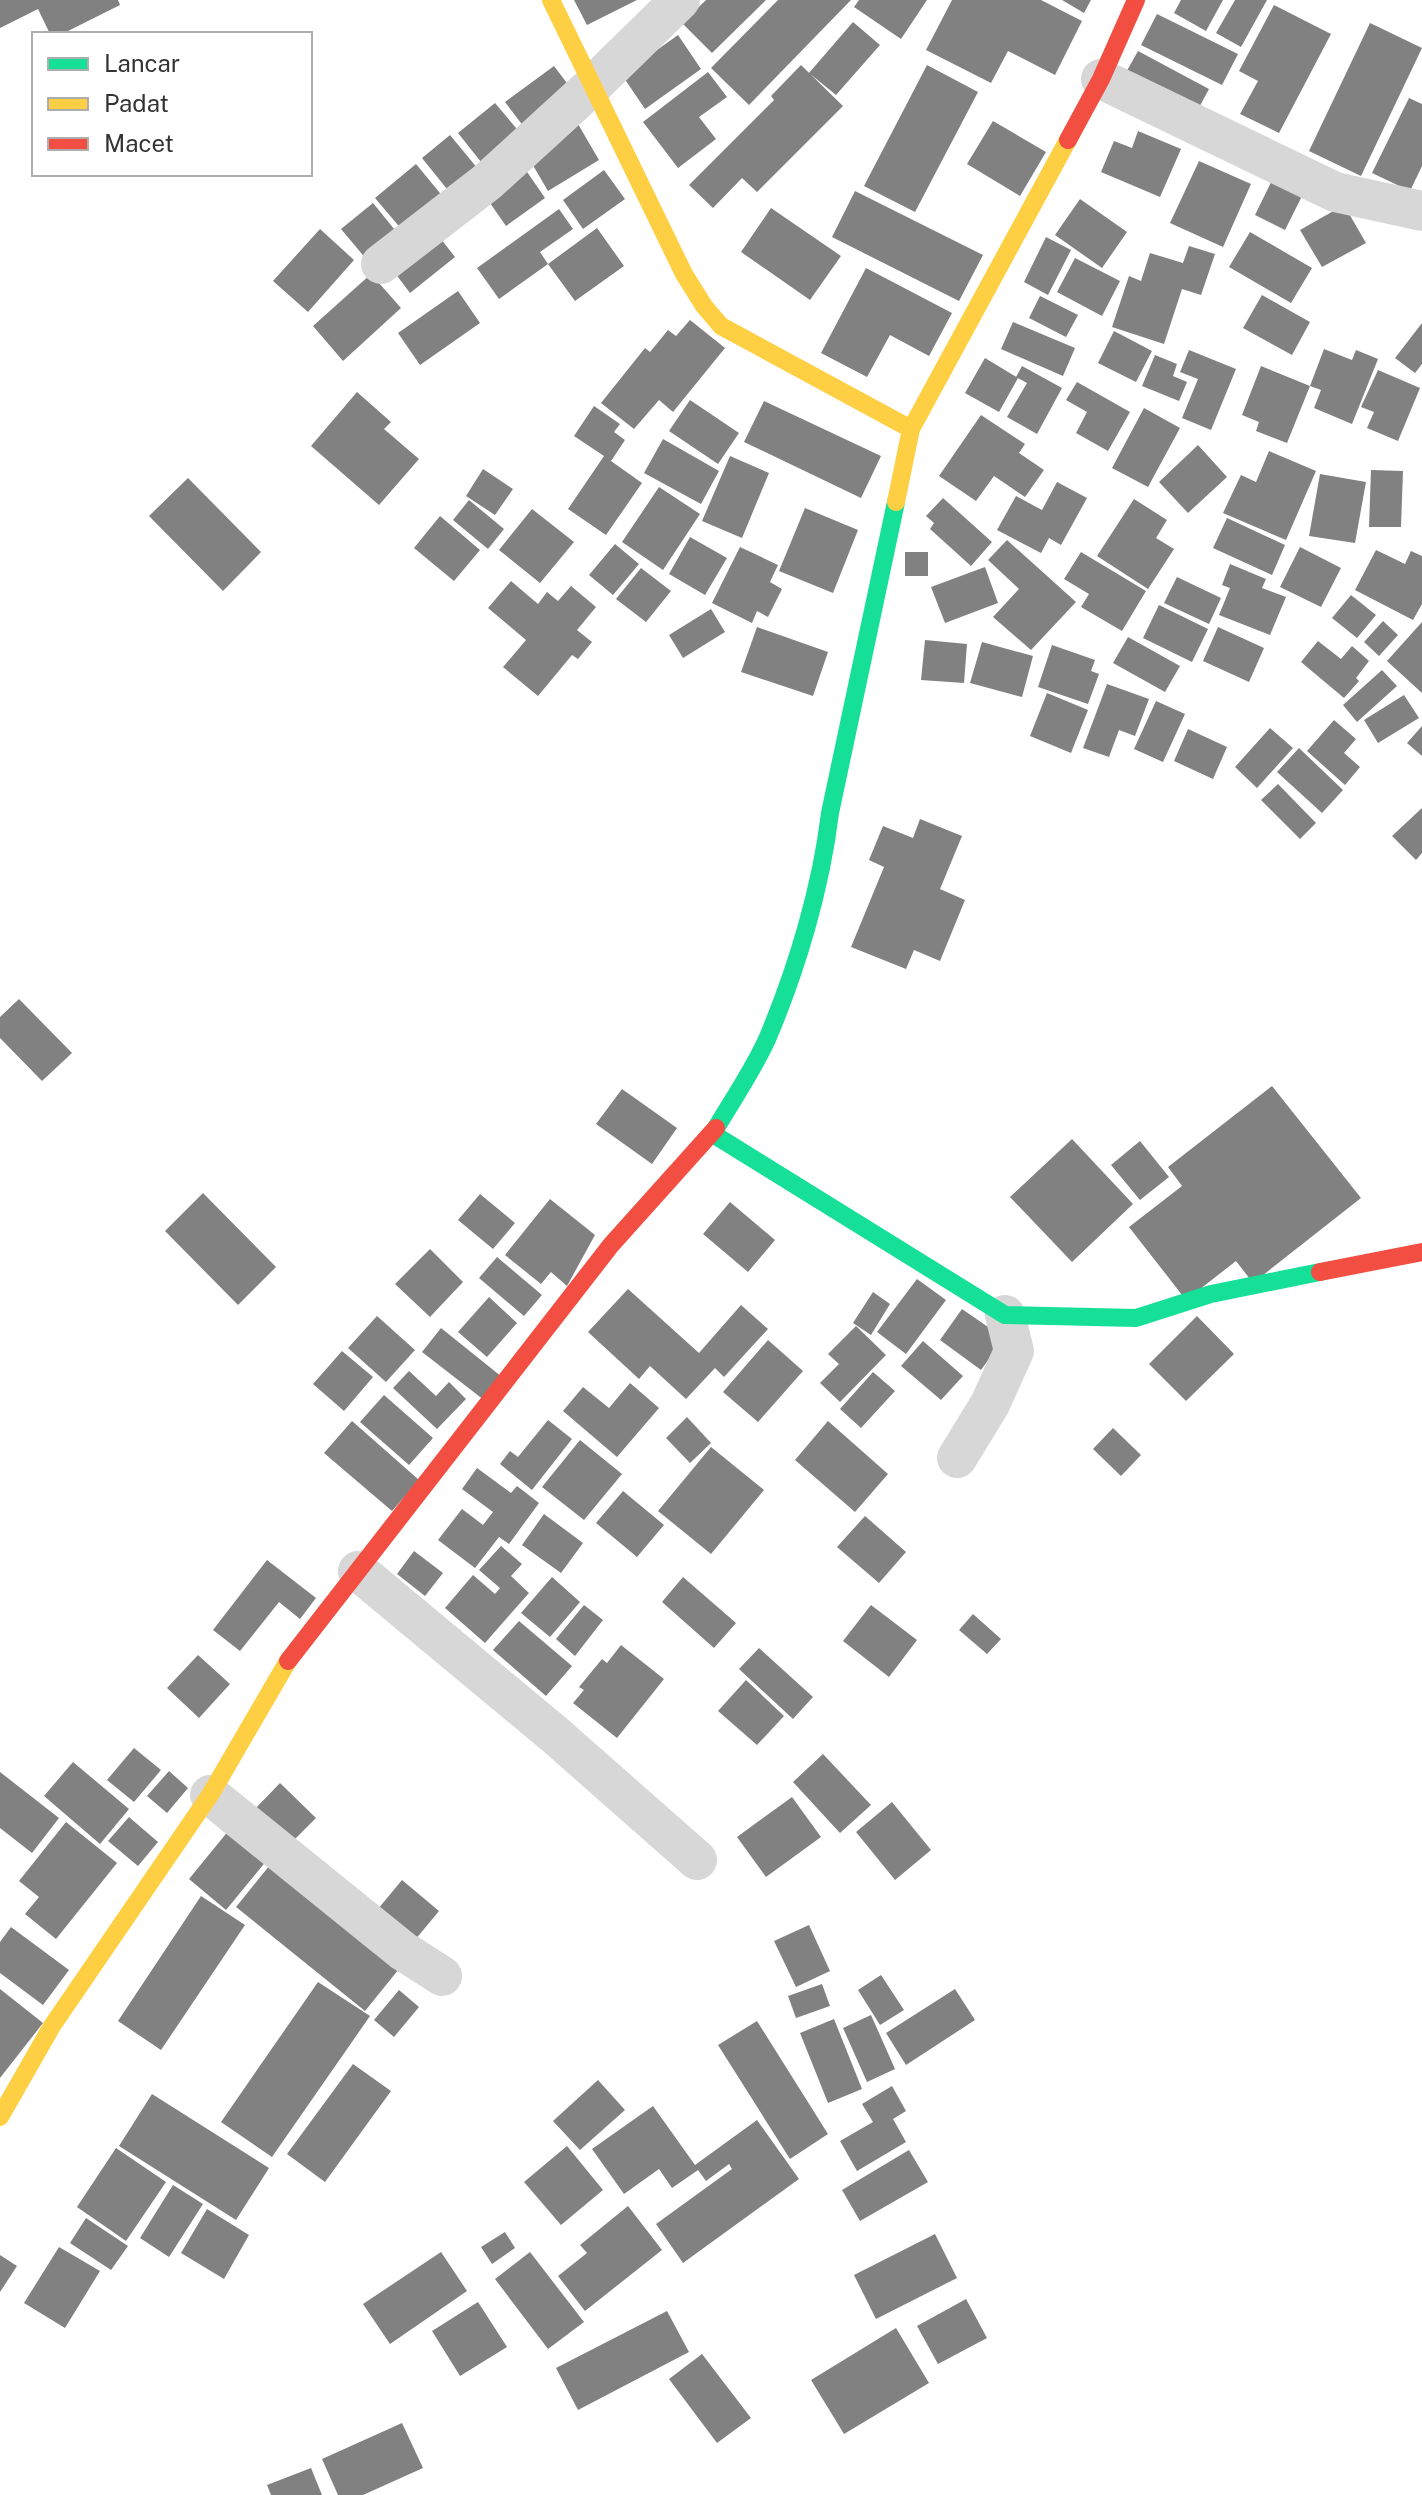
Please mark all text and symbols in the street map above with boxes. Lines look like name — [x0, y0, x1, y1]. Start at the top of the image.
legend — [32, 32, 312, 176]
text: Lancar — [104, 49, 180, 77]
text: Padat — [104, 89, 169, 117]
text: Macet — [104, 129, 174, 157]

